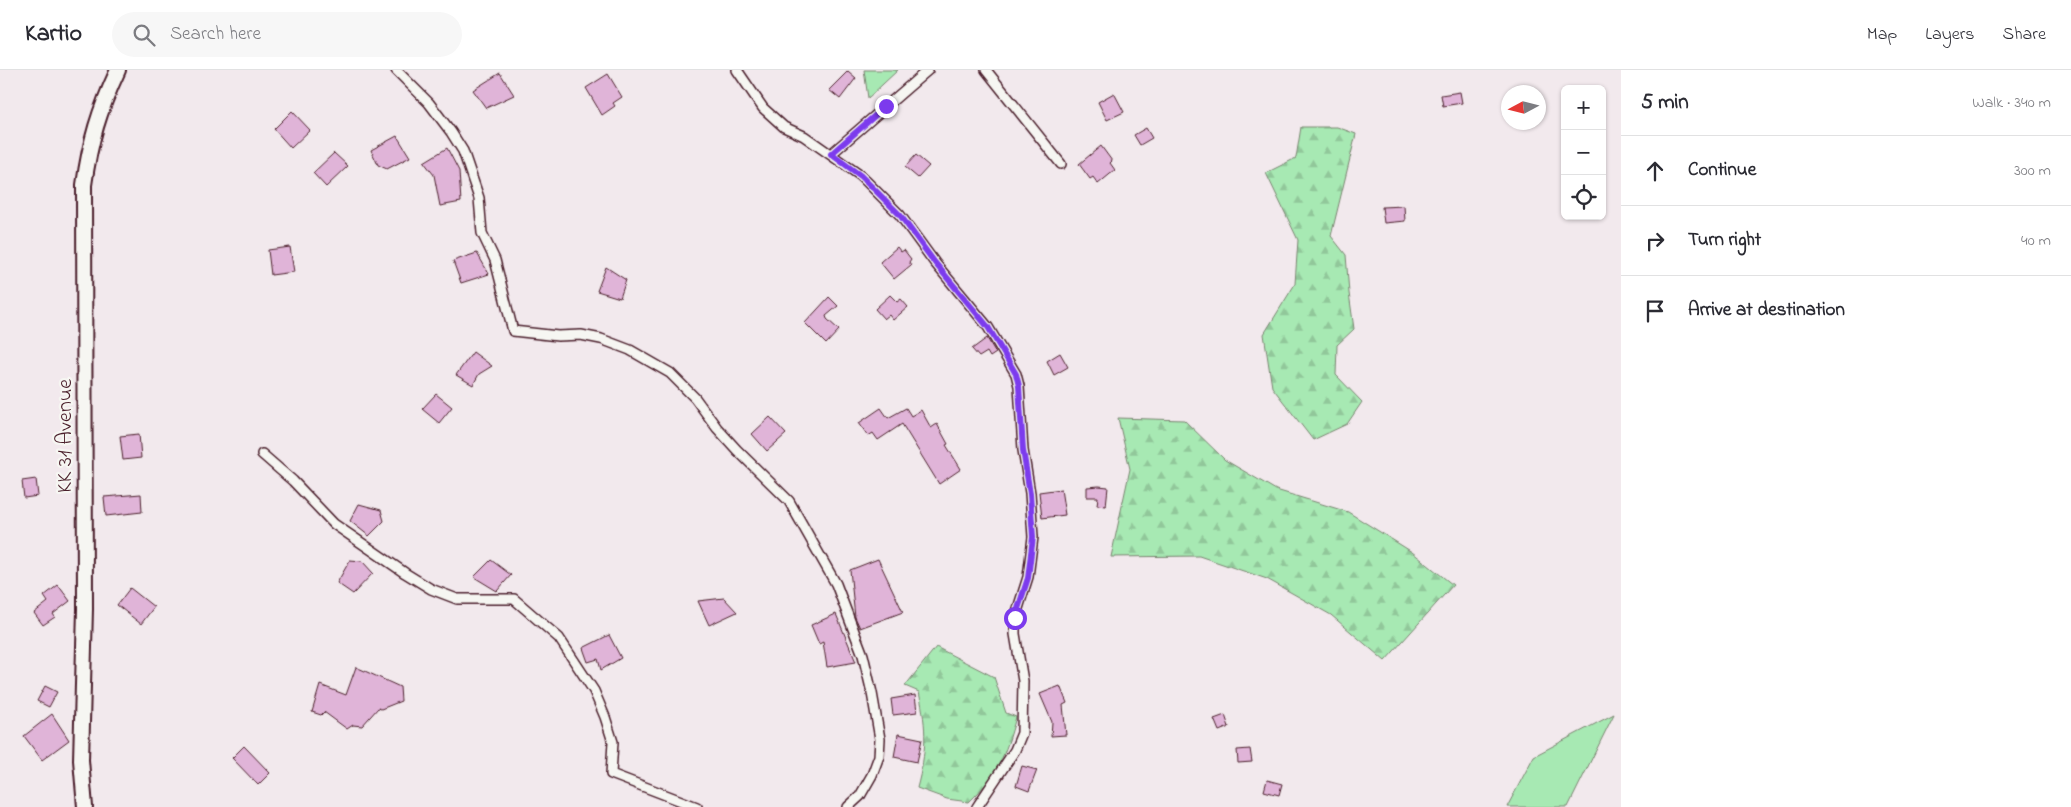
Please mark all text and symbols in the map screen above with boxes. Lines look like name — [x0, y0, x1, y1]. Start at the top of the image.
search box — [112, 12, 462, 57]
text: Kartio — [25, 17, 82, 52]
icon: search — [130, 21, 158, 49]
text: Search here — [170, 21, 261, 48]
text: Map — [1867, 22, 1897, 48]
text: Layers — [1925, 22, 1975, 48]
text: Share — [2003, 22, 2046, 48]
north arrow — [1501, 85, 1546, 130]
map controls — [1561, 85, 1606, 220]
button: + — [1561, 85, 1606, 130]
text: 5 min — [1641, 88, 1689, 118]
text: Walk · 340 m — [1972, 91, 2051, 115]
route end — [875, 95, 898, 118]
button: − — [1561, 130, 1606, 175]
icon: ahead — [1641, 157, 1669, 185]
text: Continue — [1688, 157, 1756, 184]
text: 300 m — [2014, 159, 2051, 183]
button: locate — [1561, 175, 1606, 220]
icon: right — [1641, 227, 1669, 255]
text: Turn right — [1688, 227, 1761, 254]
text: 40 m — [2021, 229, 2051, 253]
icon: arrive — [1641, 297, 1669, 325]
text: Arrive at destination — [1688, 297, 1845, 324]
street label: KK 31 Avenue — [50, 379, 82, 493]
route start — [1004, 607, 1027, 630]

